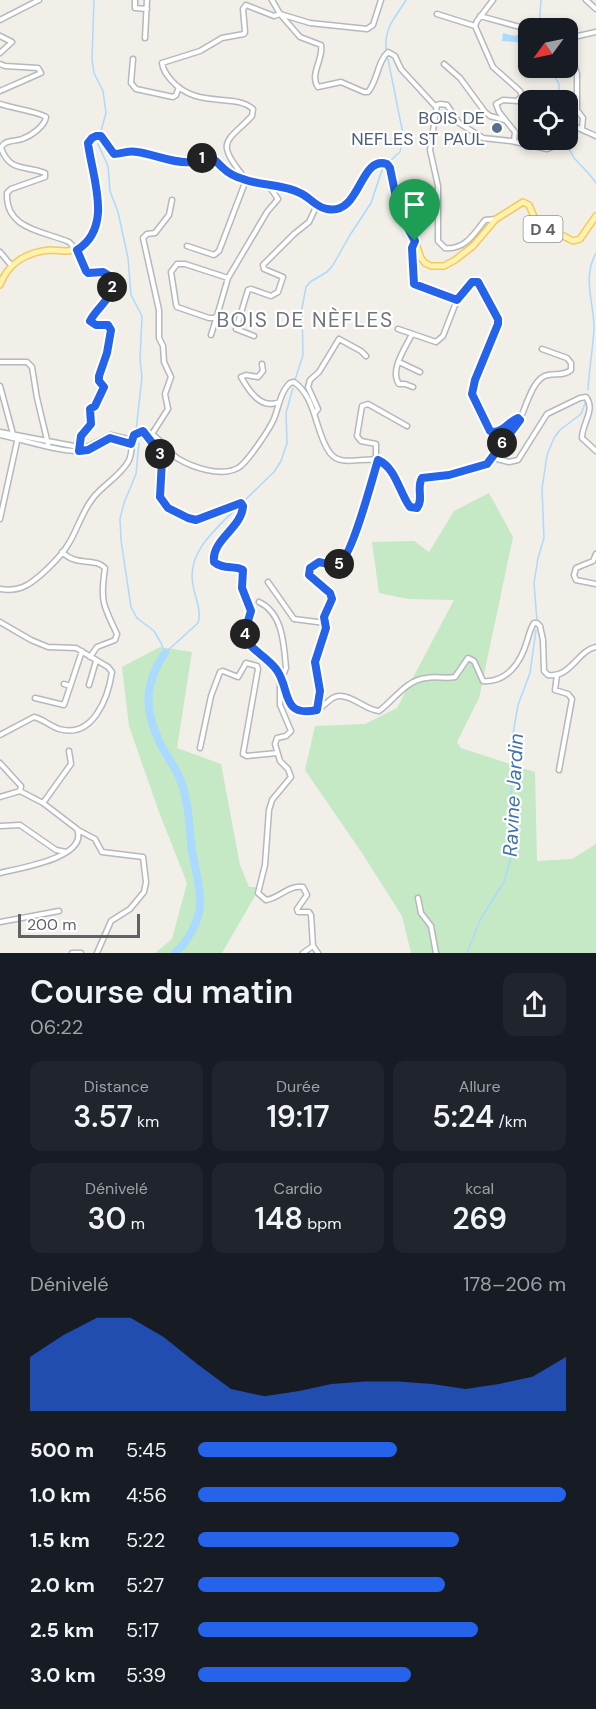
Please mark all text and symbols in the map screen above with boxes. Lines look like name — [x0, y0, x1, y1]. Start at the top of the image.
north arrow — [518, 18, 578, 78]
map controls — [518, 18, 578, 150]
button: locate — [518, 90, 578, 150]
place label: BOIS DE NEFLES ST PAUL — [351, 106, 485, 151]
marker: BOIS DE NEFLES ST PAUL — [490, 121, 504, 135]
pin: 1 — [187, 143, 217, 173]
text: 1 — [199, 147, 205, 168]
pin — [389, 179, 440, 241]
icon: arrive — [398, 188, 431, 221]
road number: D 4 — [524, 216, 562, 242]
pin: 2 — [97, 272, 127, 302]
text: 2 — [107, 276, 117, 297]
district label: BOIS DE NÈFLES — [216, 306, 394, 334]
pin: 6 — [487, 428, 517, 458]
text: 6 — [497, 432, 507, 453]
pin: 3 — [145, 439, 175, 469]
text: 3 — [155, 443, 165, 464]
pin: 5 — [324, 549, 354, 579]
text: 5 — [334, 553, 344, 574]
pin: 4 — [230, 619, 260, 649]
text: 4 — [240, 623, 250, 644]
water label: Ravine Jardin — [497, 733, 529, 857]
scale bar — [18, 911, 140, 938]
text: 200 m — [27, 914, 76, 935]
text: Course du matin — [30, 970, 293, 1013]
button: share — [503, 973, 566, 1036]
text: 06:22 — [30, 1014, 83, 1040]
text: Distance — [84, 1076, 149, 1097]
text: Durée — [276, 1076, 320, 1097]
text: Allure — [459, 1076, 500, 1097]
text: 3.57 — [73, 1097, 133, 1136]
text: 19:17 — [266, 1097, 330, 1136]
text: 5:24 — [432, 1097, 494, 1136]
text: km — [133, 1111, 159, 1132]
text: /km — [494, 1111, 527, 1132]
text: Dénivelé — [85, 1178, 148, 1199]
text: Cardio — [273, 1178, 323, 1199]
text: kcal — [465, 1178, 494, 1199]
text: 30 — [88, 1199, 127, 1238]
text: 148 — [255, 1199, 303, 1238]
text: 269 — [452, 1199, 507, 1238]
text: m — [127, 1213, 145, 1234]
text: bpm — [303, 1213, 341, 1234]
text: Dénivelé — [30, 1271, 109, 1297]
text: 178–206 m — [463, 1271, 566, 1297]
text: 500 m — [30, 1437, 94, 1463]
text: 5:45 — [126, 1437, 167, 1463]
text: 1.0 km — [30, 1482, 91, 1508]
text: 4:56 — [126, 1482, 167, 1508]
text: 1.5 km — [30, 1527, 90, 1553]
text: 5:22 — [126, 1527, 165, 1553]
text: 2.0 km — [30, 1572, 95, 1598]
text: 5:27 — [126, 1572, 164, 1598]
text: 2.5 km — [30, 1617, 94, 1643]
text: 5:17 — [126, 1617, 159, 1643]
text: 3.0 km — [30, 1662, 95, 1688]
text: 5:39 — [126, 1662, 166, 1688]

